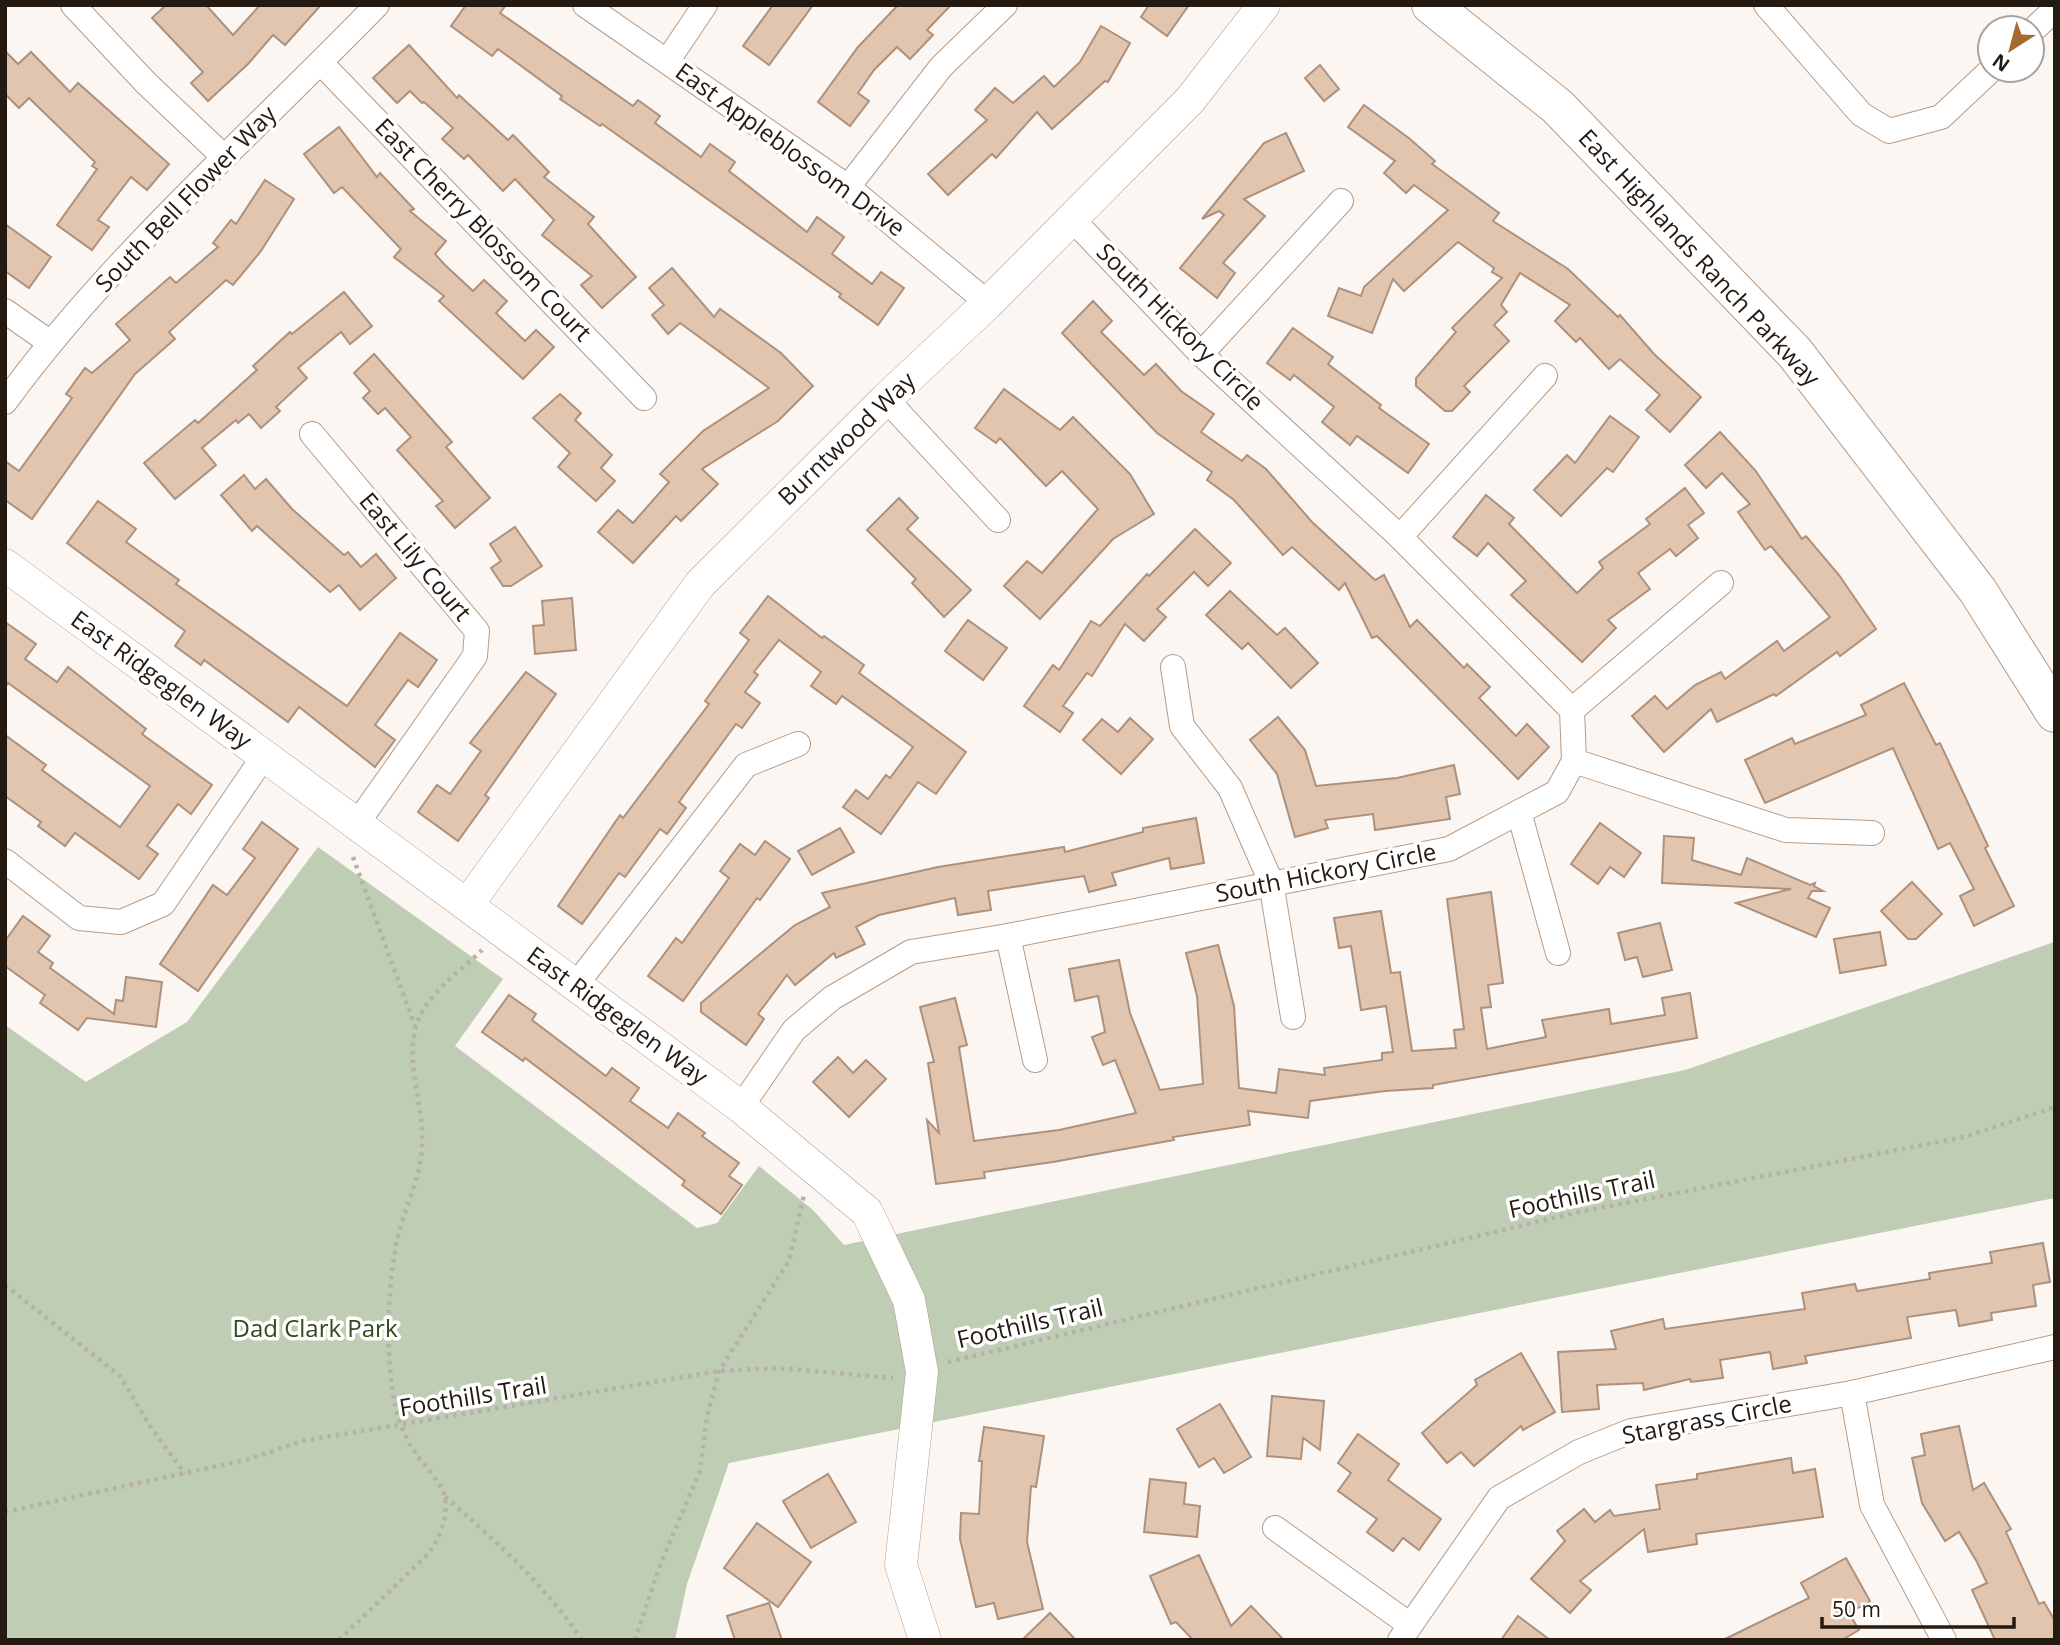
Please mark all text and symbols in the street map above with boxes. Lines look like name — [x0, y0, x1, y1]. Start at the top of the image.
north arrow — [1976, 14, 2046, 84]
text: N — [1987, 48, 2015, 78]
street label: East Appleblossom Drive — [669, 54, 912, 243]
street label: South Bell Flower Way — [87, 97, 283, 299]
street label: East Cherry Blossom Court — [369, 110, 600, 348]
street label: East Highlands Ranch Parkway — [1572, 121, 1829, 393]
street label: South Hickory Circle — [1090, 235, 1272, 417]
street label: Burntwood Way — [770, 363, 923, 512]
street label: East Lily Court — [353, 485, 480, 627]
street label: East Ridgeglen Way — [65, 602, 260, 756]
street label: South Hickory Circle — [1213, 834, 1439, 909]
street label: East Ridgeglen Way — [521, 938, 716, 1092]
street label: Foothills Trail — [1505, 1162, 1658, 1225]
street label: Foothills Trail — [953, 1290, 1106, 1355]
park label: Dad Clark Park — [232, 1311, 398, 1344]
street label: Foothills Trail — [397, 1368, 549, 1423]
street label: Stargrass Circle — [1619, 1386, 1794, 1451]
scale bar — [1822, 1586, 2014, 1630]
text: 50 m — [1832, 1595, 1881, 1623]

